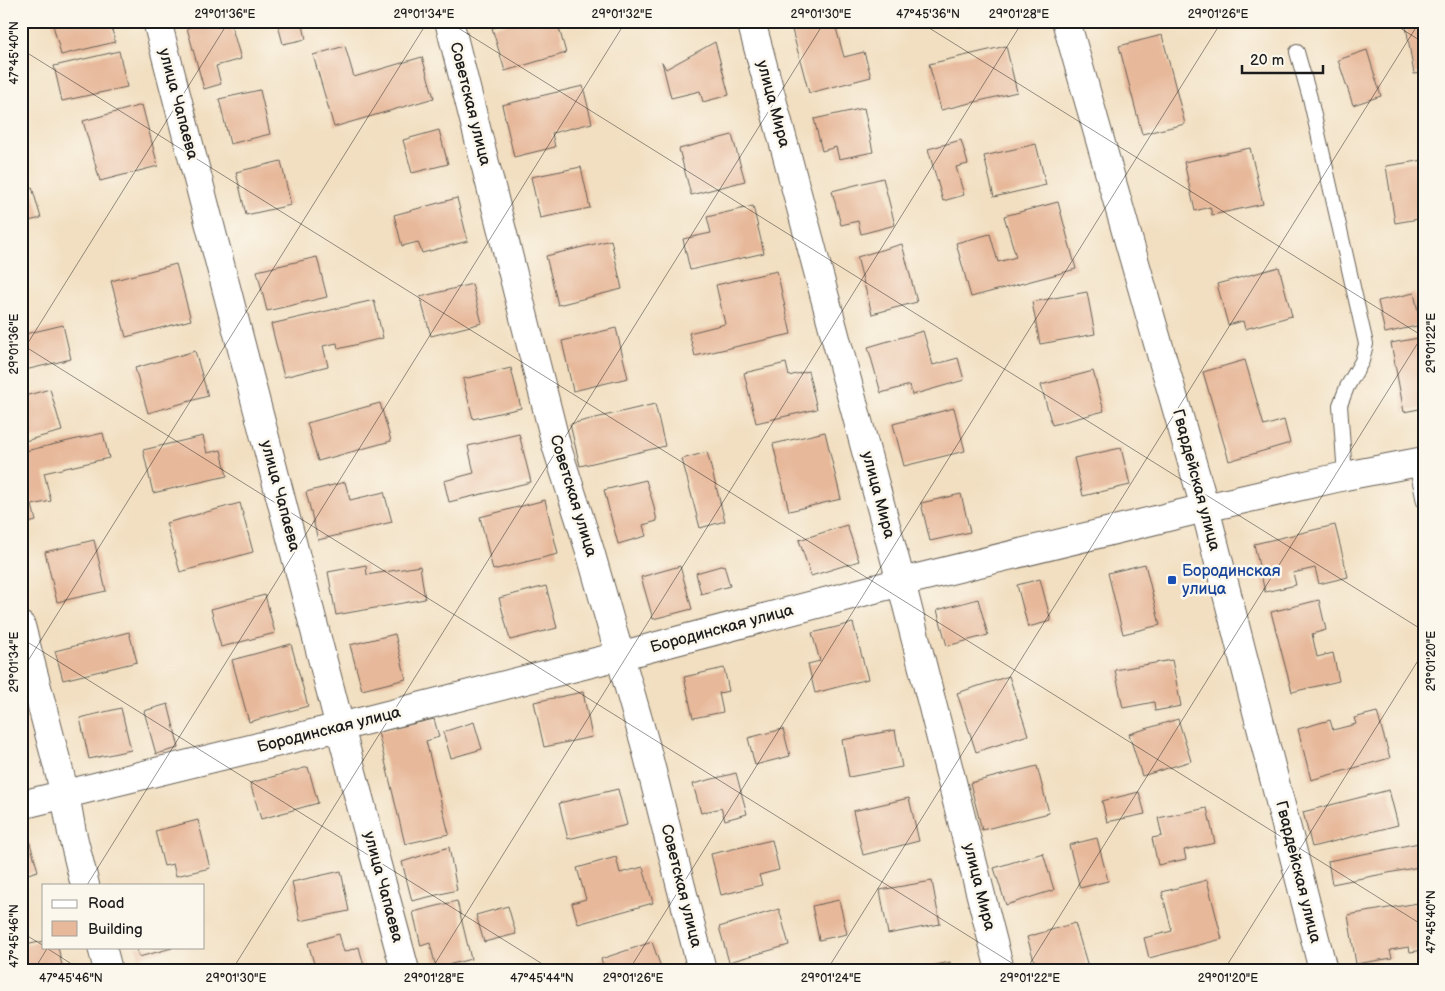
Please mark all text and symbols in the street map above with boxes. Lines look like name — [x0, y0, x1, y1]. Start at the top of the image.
text: 29°01'36"E — [194, 7, 256, 22]
text: 29°01'34"E — [393, 7, 455, 22]
text: 29°01'32"E — [592, 7, 652, 22]
text: 29°01'30"E — [791, 7, 851, 22]
text: 47°45'36"N — [896, 7, 960, 22]
text: 29°01'28"E — [989, 7, 1049, 22]
text: 29°01'26"E — [1188, 7, 1248, 22]
text: 47°45'40"N — [7, 21, 22, 85]
street label: Советская улица — [445, 40, 495, 168]
scale bar — [1242, 42, 1324, 74]
street label: улица Чапаева — [154, 46, 202, 162]
text: 20 m — [1250, 51, 1284, 70]
street label: улица Мира — [752, 58, 794, 150]
text: 29°01'36"E — [7, 313, 22, 375]
text: 29°01'22"E — [1424, 313, 1439, 373]
street label: Гвардейская улица — [1168, 407, 1224, 554]
street label: Советская улица — [545, 433, 601, 560]
street label: улица Чапаева — [256, 438, 304, 554]
street label: улица Мира — [857, 449, 899, 541]
place label: Бородинская улица — [1182, 562, 1281, 599]
marker: Бородинская улица — [1166, 574, 1178, 586]
street label: Бородинская улица — [648, 601, 796, 657]
text: 29°01'34"E — [7, 631, 22, 693]
text: 29°01'20"E — [1424, 631, 1439, 691]
street label: Бородинская улица — [255, 703, 403, 757]
street label: Гвардейская улица — [1271, 799, 1325, 946]
street label: Советская улица — [656, 822, 706, 950]
street label: улица Чапаева — [359, 829, 407, 945]
street label: улица Мира — [959, 841, 999, 933]
legend — [42, 884, 205, 948]
text: 47°45'40"N — [1424, 890, 1439, 954]
text: Road — [88, 894, 124, 913]
text: 47°45'46"N — [7, 904, 22, 968]
text: Building — [88, 920, 143, 939]
text: 47°45'46"N — [39, 971, 103, 986]
text: 29°01'30"E — [206, 971, 266, 986]
text: 29°01'28"E — [404, 971, 464, 986]
text: 47°45'44"N — [510, 971, 574, 986]
text: 29°01'26"E — [603, 971, 663, 986]
text: 29°01'24"E — [801, 971, 861, 986]
text: 29°01'22"E — [1000, 971, 1060, 986]
text: 29°01'20"E — [1198, 971, 1258, 986]

